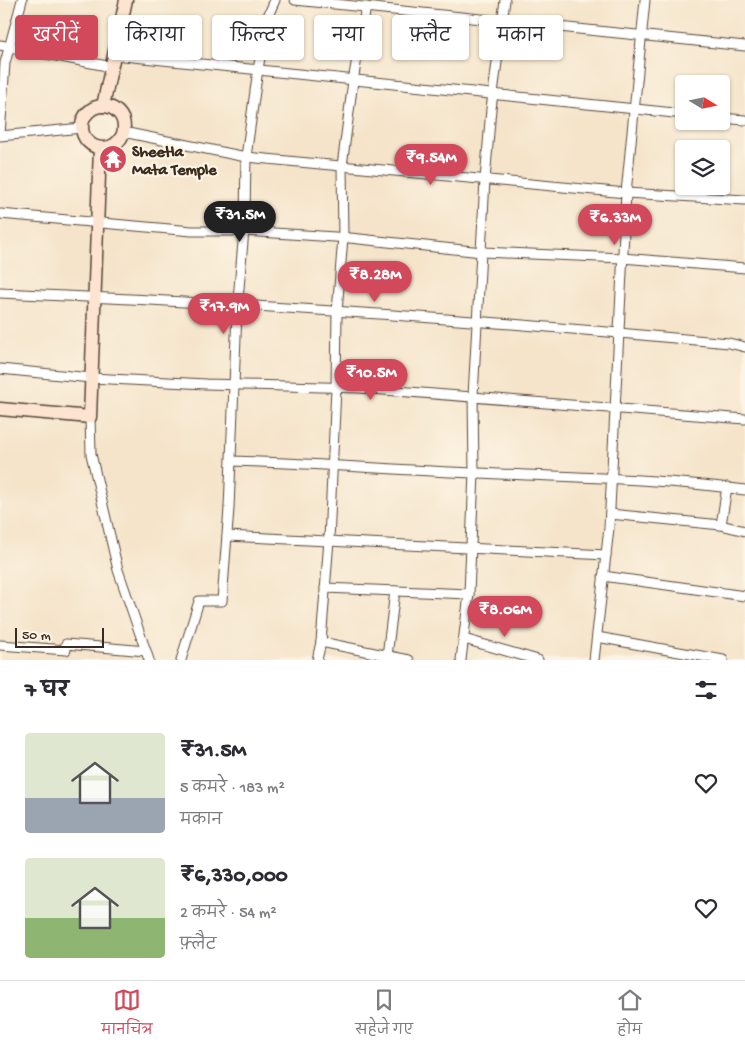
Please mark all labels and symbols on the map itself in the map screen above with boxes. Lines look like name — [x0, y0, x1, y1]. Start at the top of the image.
north arrow — [675, 75, 730, 130]
temple icon: Sheetla Mata Temple — [98, 144, 128, 174]
place label: Sheetla Mata Temple — [132, 144, 217, 181]
pin: ₹9.54M — [390, 144, 472, 186]
pin: ₹31.5M — [199, 200, 281, 243]
pin: ₹6.33M — [574, 204, 656, 246]
pin: ₹8.28M — [334, 260, 416, 303]
pin: ₹17.9M — [183, 292, 265, 335]
pin: ₹10.5M — [330, 358, 412, 401]
pin: ₹8.06M — [464, 596, 546, 638]
scale bar — [15, 625, 104, 648]

